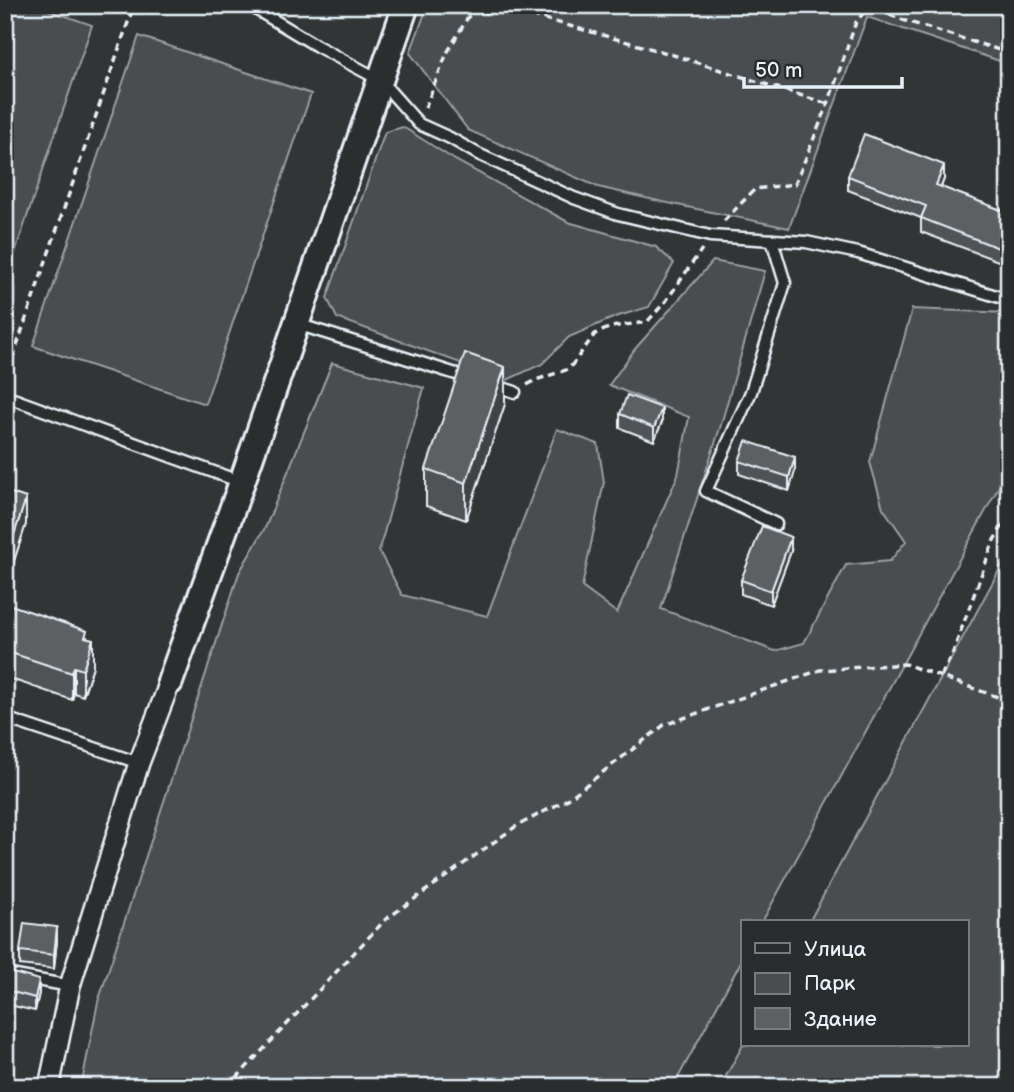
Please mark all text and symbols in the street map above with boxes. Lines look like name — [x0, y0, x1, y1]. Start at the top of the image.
scale bar — [744, 46, 902, 90]
text: 50 m — [755, 58, 802, 83]
legend — [741, 920, 968, 1046]
text: Улица — [804, 937, 867, 962]
text: Парк — [804, 971, 855, 996]
text: Здание — [804, 1007, 877, 1032]

